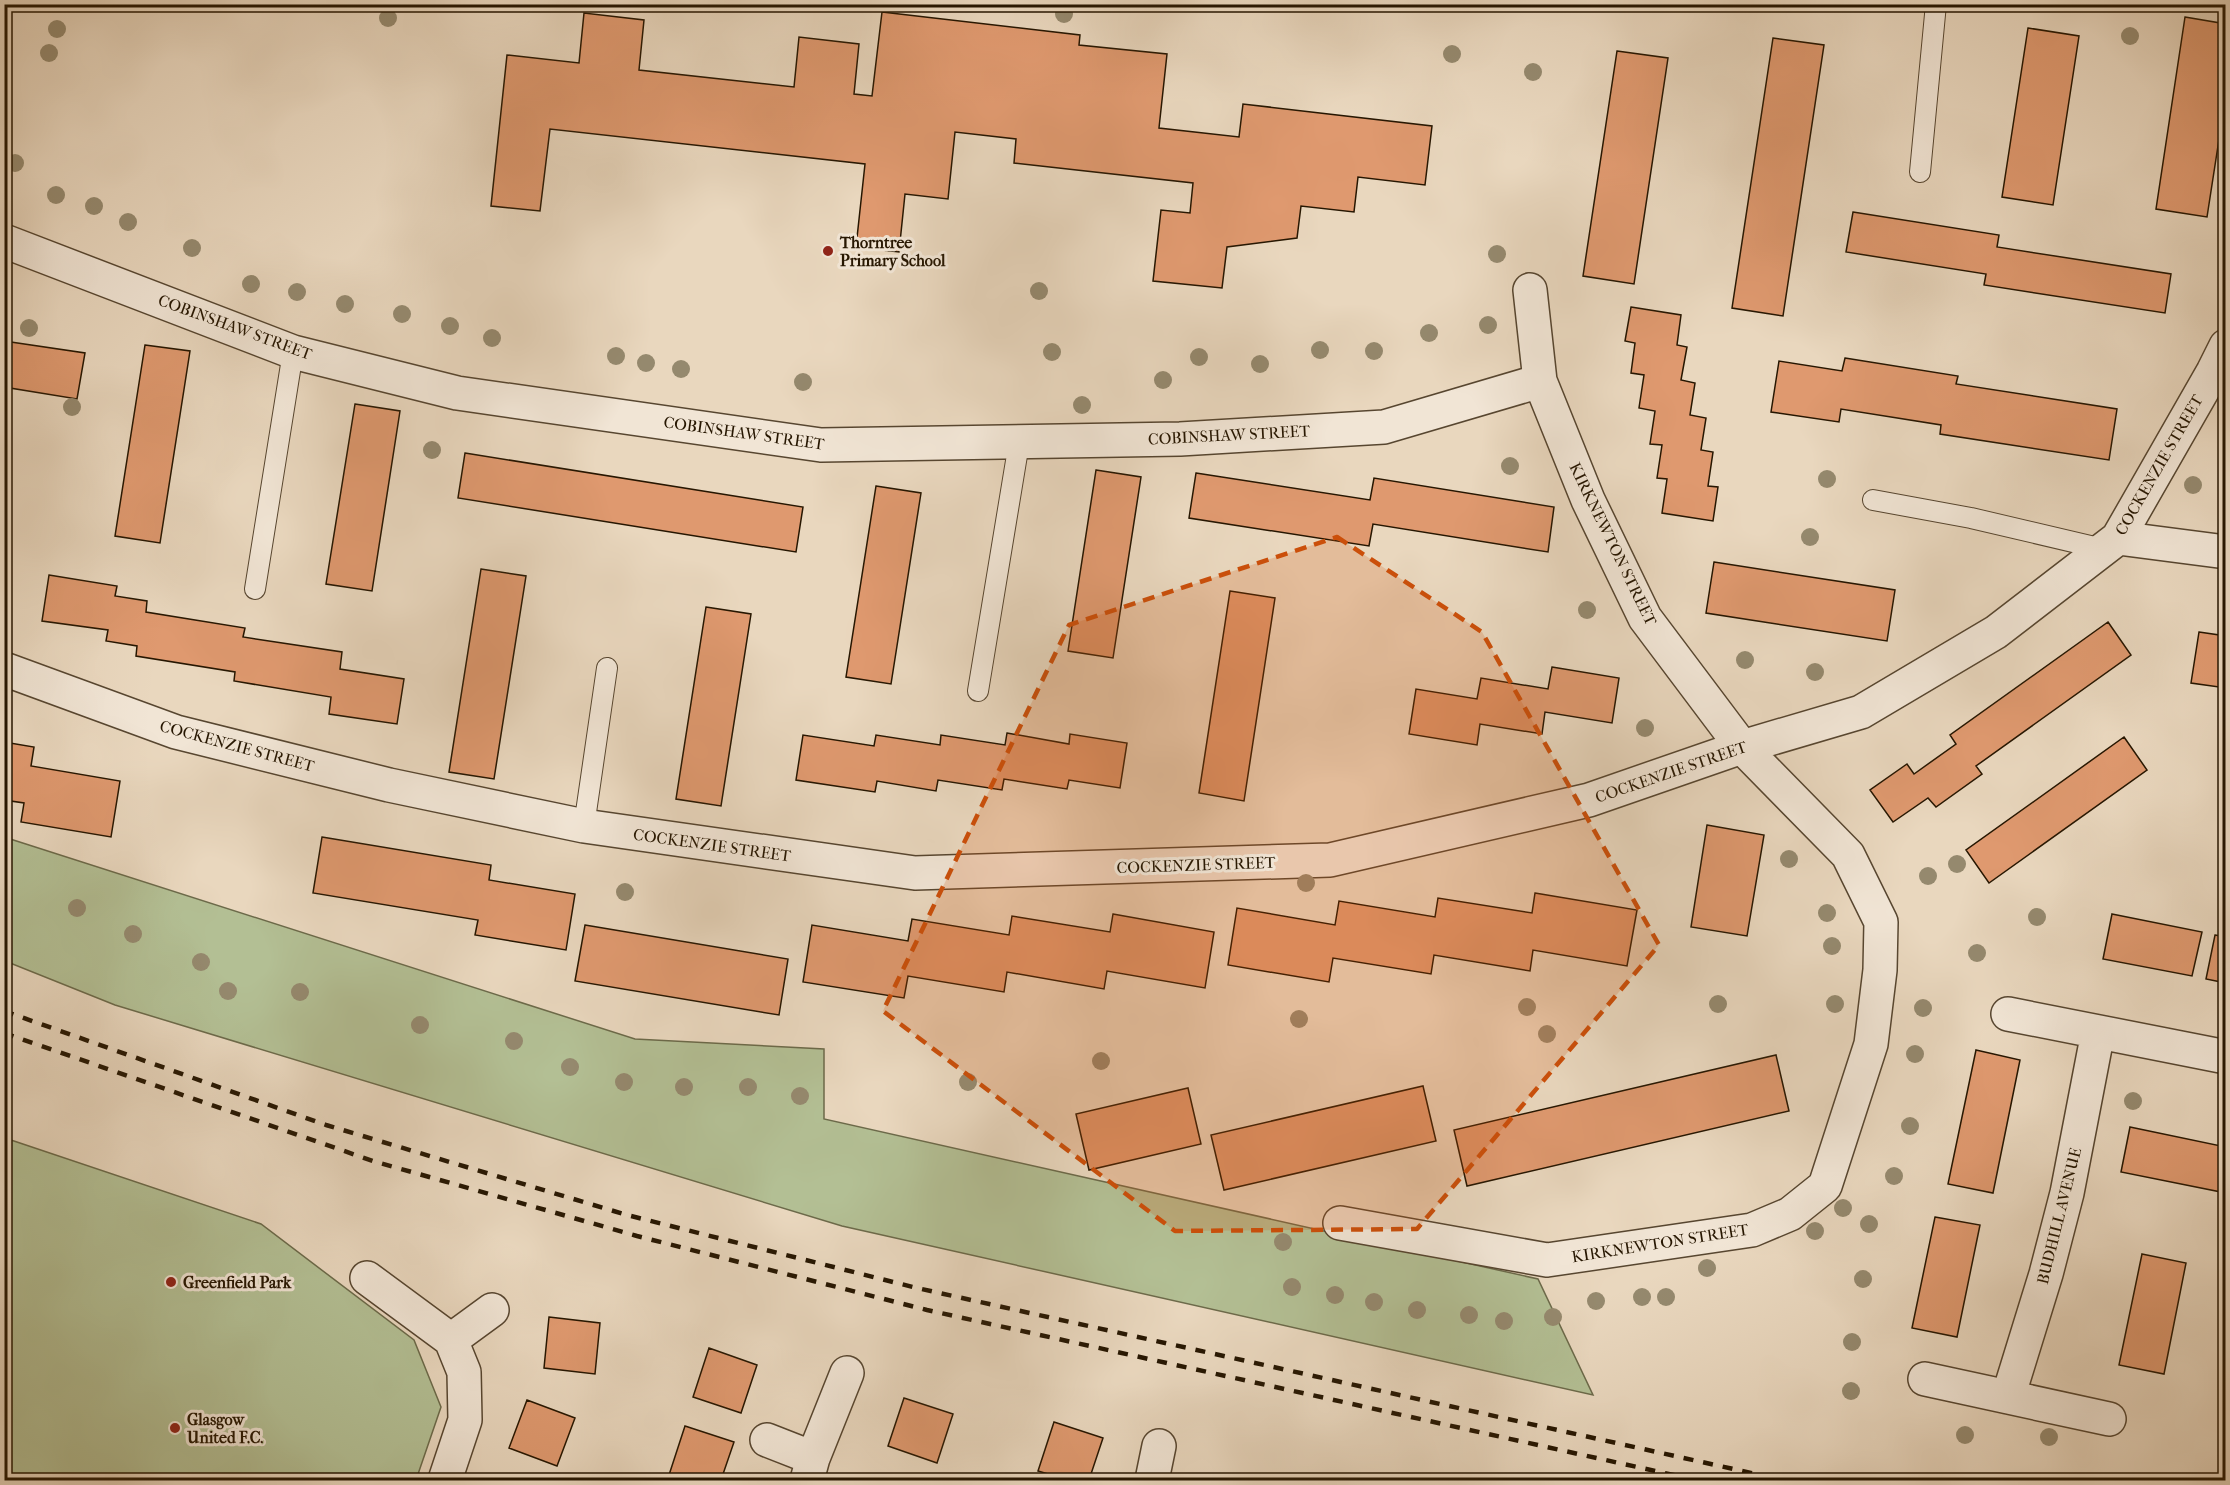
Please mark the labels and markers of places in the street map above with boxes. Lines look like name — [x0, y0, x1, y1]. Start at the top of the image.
place label: Thorntree Primary School — [839, 233, 946, 271]
marker: Thorntree Primary School — [821, 244, 835, 258]
place label: Greenfield Park — [183, 1273, 292, 1292]
marker: Greenfield Park — [164, 1275, 178, 1289]
place label: Glasgow United F.C. — [186, 1410, 263, 1447]
marker: Glasgow United F.C. — [168, 1421, 182, 1435]

